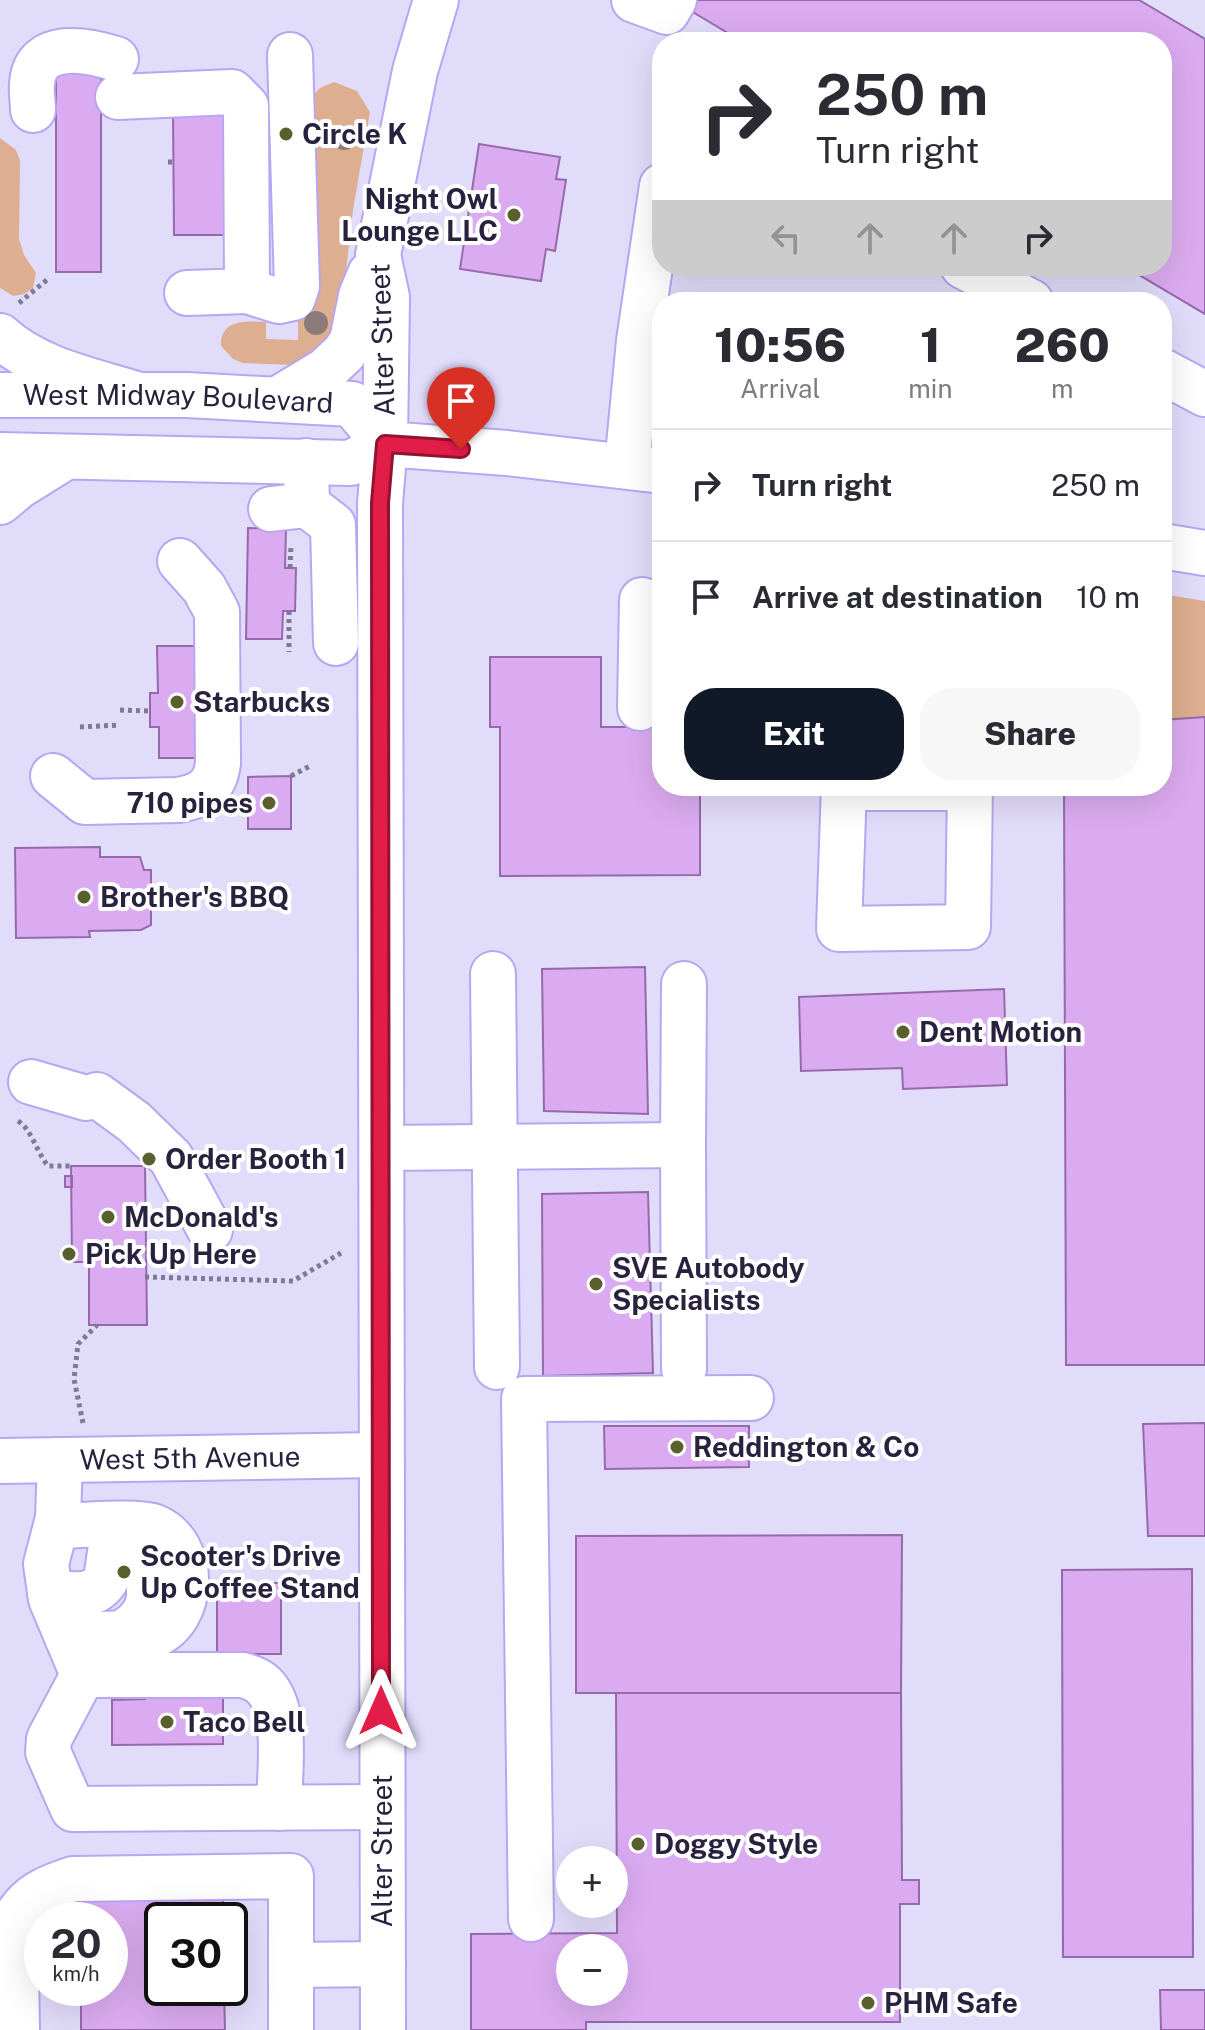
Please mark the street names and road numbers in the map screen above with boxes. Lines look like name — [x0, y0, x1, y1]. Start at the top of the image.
street label: Alter Street — [362, 263, 401, 417]
street label: West Midway Boulevard — [23, 378, 334, 419]
street label: West 5th Avenue — [79, 1439, 301, 1476]
street label: Alter Street — [365, 1774, 398, 1928]

